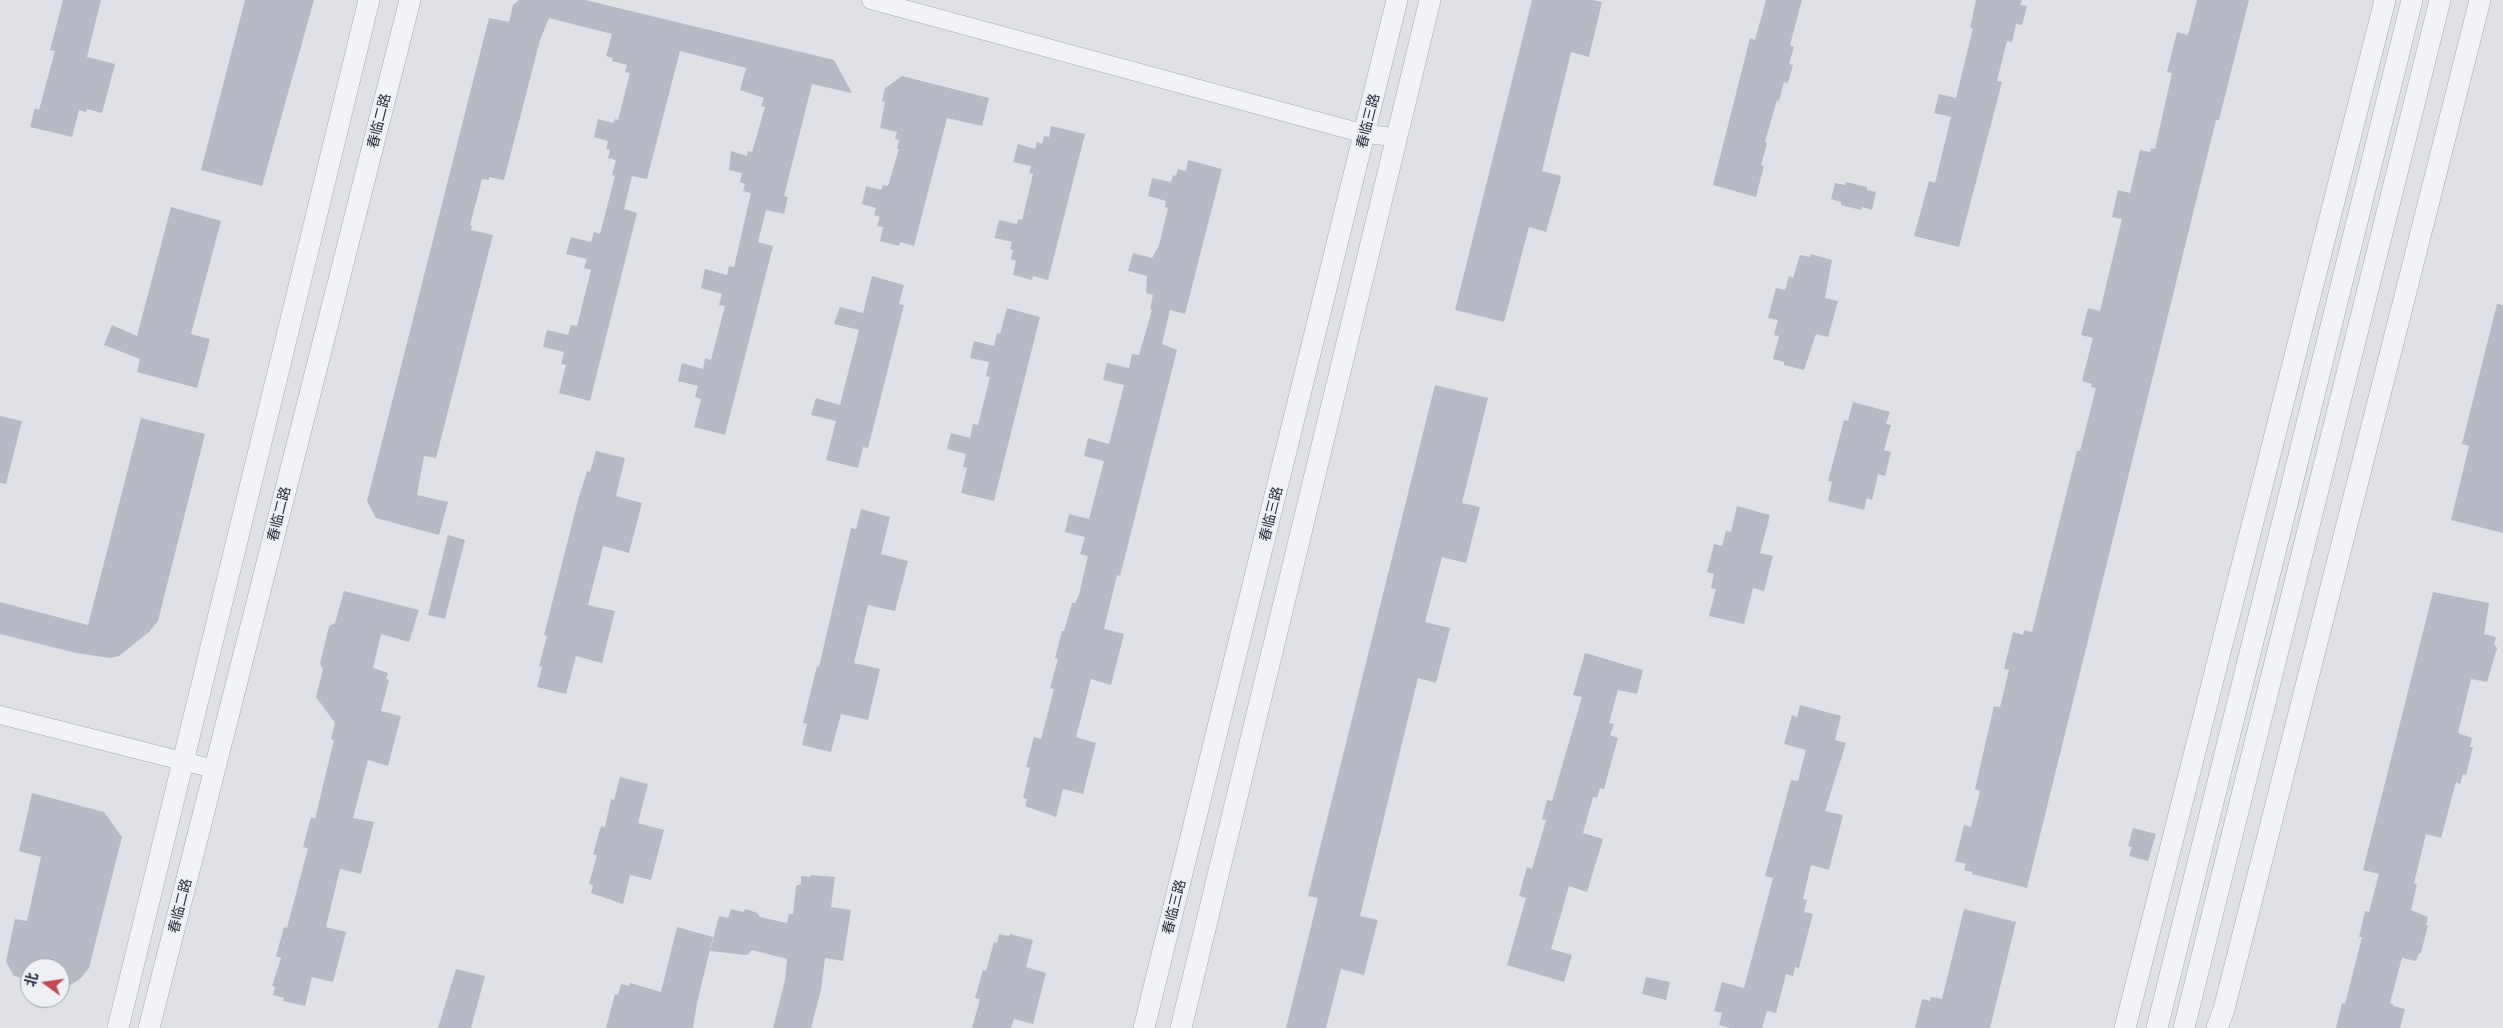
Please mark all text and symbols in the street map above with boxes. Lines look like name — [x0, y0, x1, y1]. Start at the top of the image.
street label: 春临二路 — [364, 92, 394, 150]
street label: 春临三路 — [1353, 92, 1383, 150]
street label: 春临二路 — [264, 485, 294, 543]
street label: 春临三路 — [1256, 485, 1286, 543]
street label: 春临二路 — [165, 877, 195, 935]
street label: 春临三路 — [1159, 878, 1189, 936]
north arrow — [20, 958, 70, 1008]
text: 北 — [22, 971, 41, 988]

